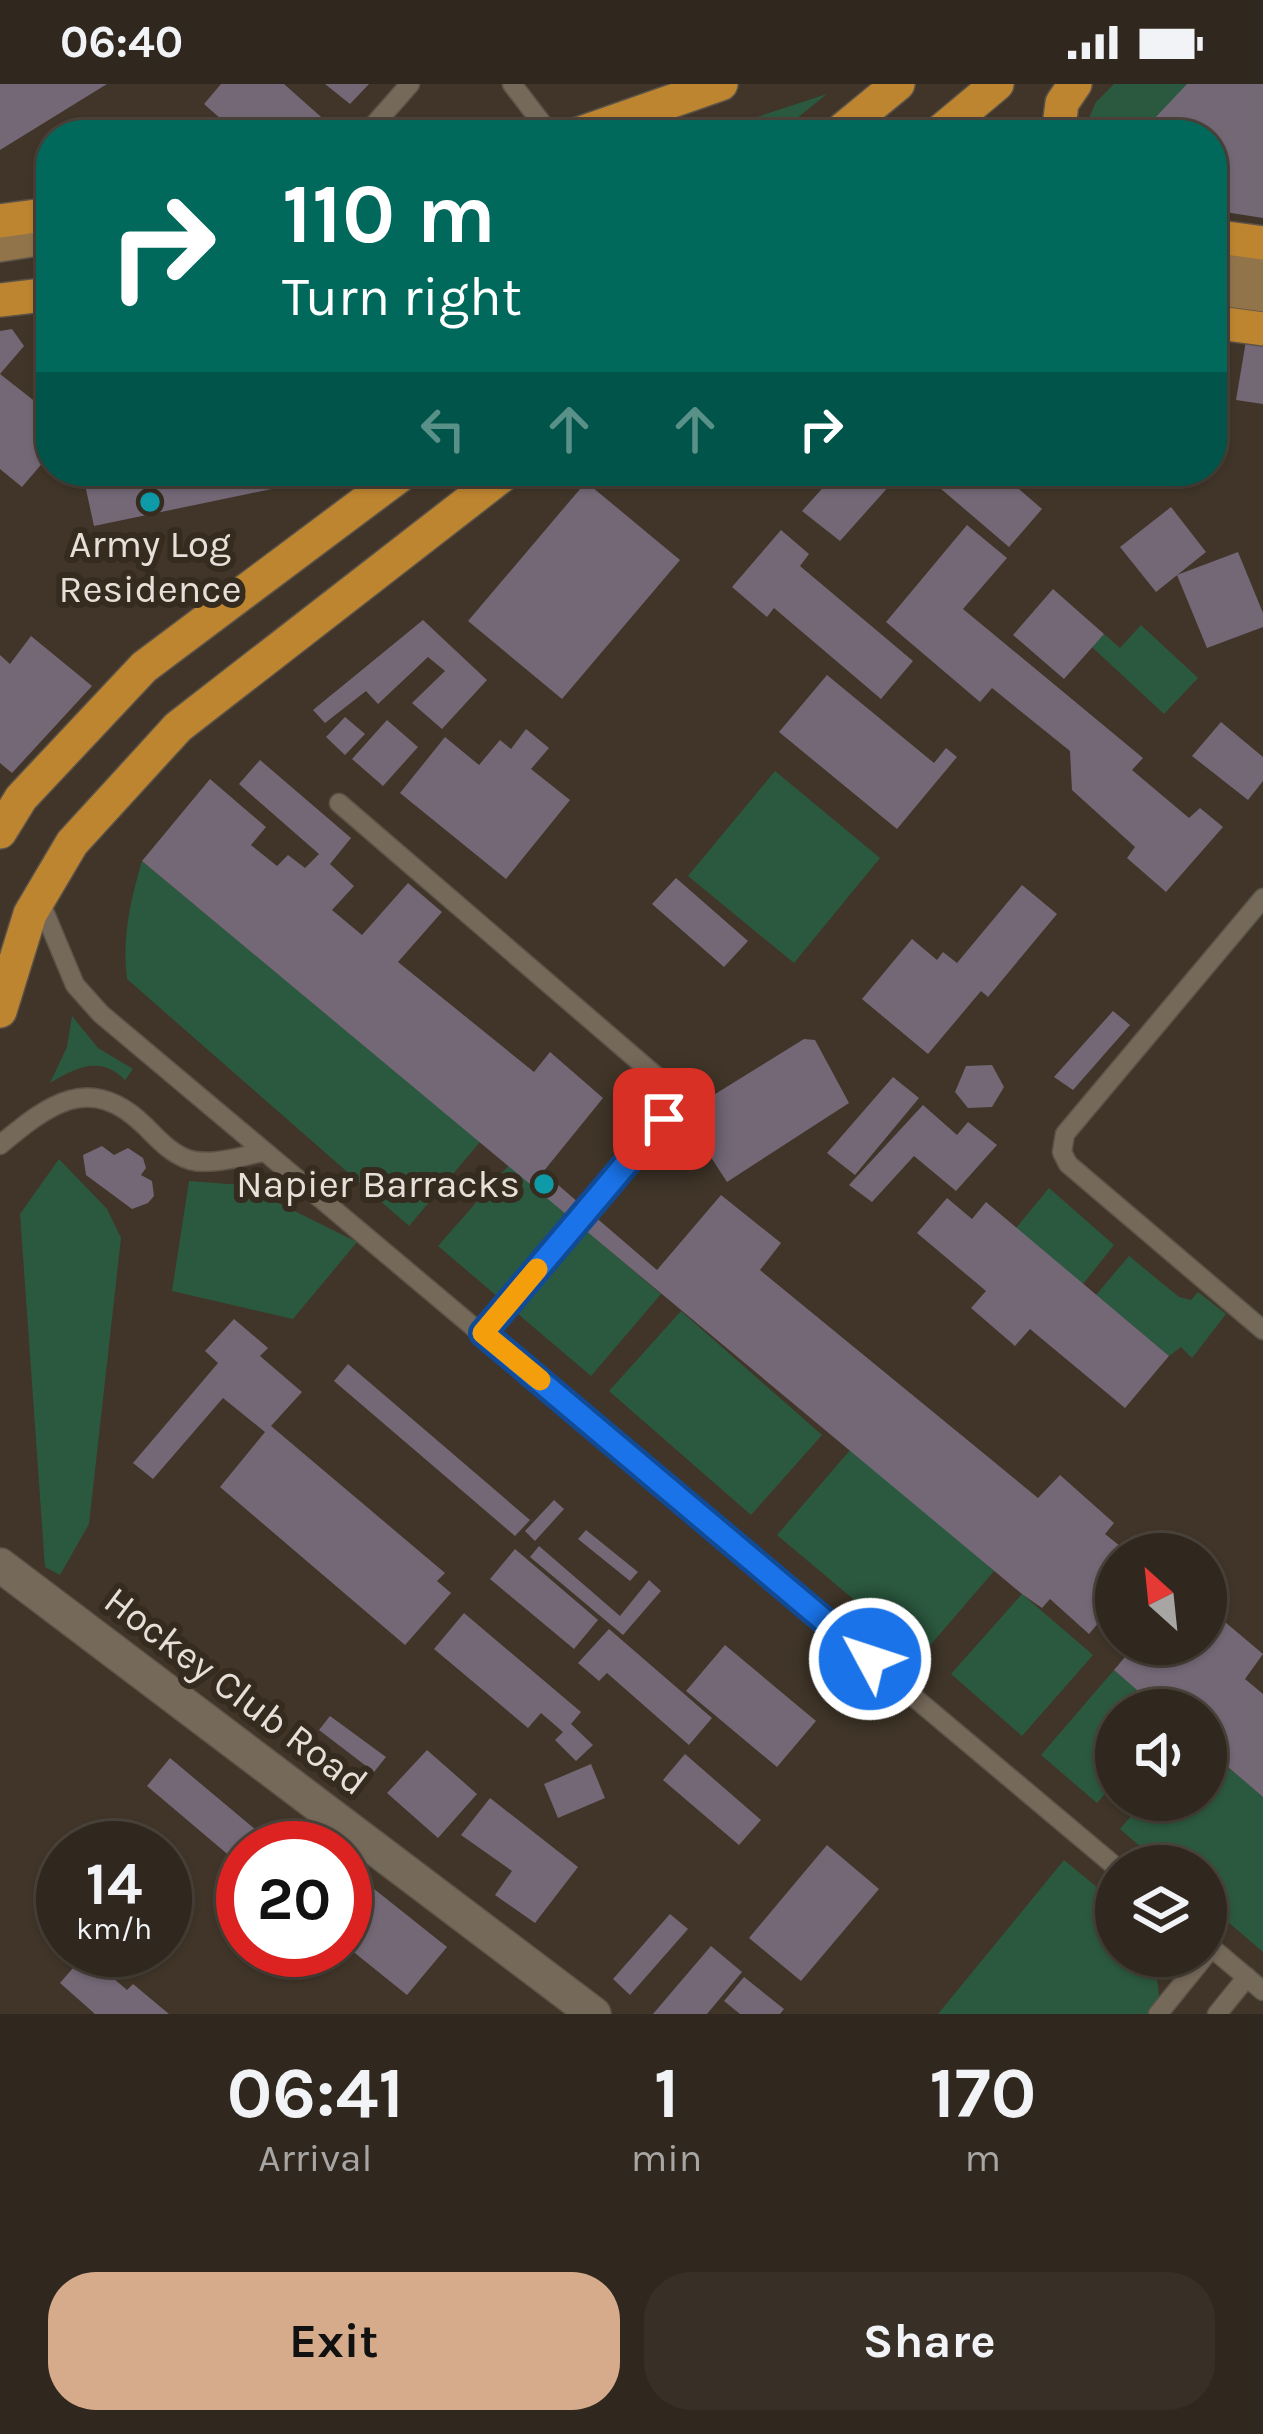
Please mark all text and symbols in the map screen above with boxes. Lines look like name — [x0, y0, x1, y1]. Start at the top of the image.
text: 06:40 — [60, 16, 183, 68]
text: 110 m — [282, 165, 496, 263]
icon: right — [84, 168, 240, 324]
text: Turn right — [282, 265, 522, 329]
icon: left — [410, 396, 476, 462]
icon: ahead — [536, 396, 602, 462]
icon: ahead — [662, 396, 728, 462]
icon: right — [788, 396, 854, 462]
marker: Army Log Residence — [137, 489, 163, 515]
place label: Army Log Residence — [59, 521, 241, 612]
pin — [613, 1068, 715, 1170]
icon: arrive — [631, 1086, 697, 1152]
place label: Napier Barracks — [236, 1161, 520, 1207]
marker: Napier Barracks — [531, 1171, 557, 1197]
north arrow — [1095, 1533, 1227, 1665]
map controls — [1095, 1533, 1227, 1977]
street label: Hockey Club Road — [95, 1577, 377, 1805]
position arrow — [807, 1596, 933, 1722]
button: sound — [1095, 1689, 1227, 1821]
speed limit sign: 20 — [216, 1821, 372, 1977]
button: layers — [1095, 1845, 1227, 1977]
text: 14 — [85, 1849, 143, 1919]
text: km/h — [76, 1911, 152, 1947]
text: 06:41 — [227, 2051, 404, 2135]
text: 1 — [654, 2051, 679, 2135]
text: 170 — [929, 2051, 1036, 2135]
text: Arrival — [258, 2135, 372, 2181]
text: min — [631, 2135, 702, 2181]
text: m — [964, 2135, 1001, 2181]
button: Exit — [48, 2272, 620, 2410]
button: Share — [644, 2272, 1215, 2410]

